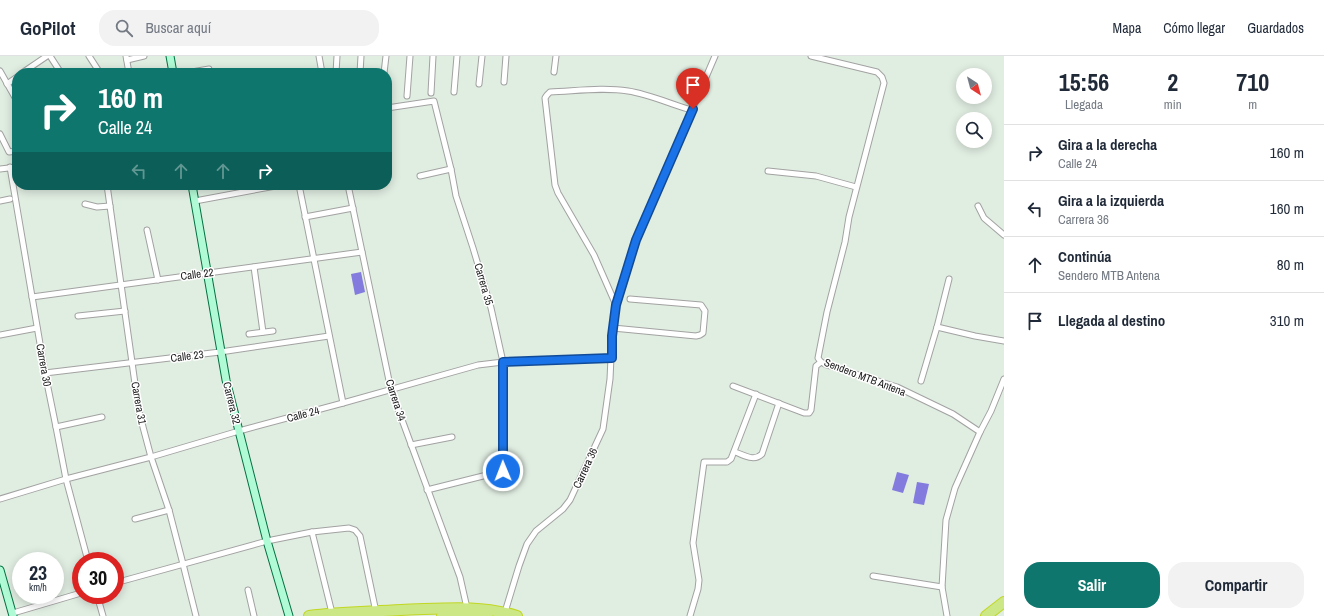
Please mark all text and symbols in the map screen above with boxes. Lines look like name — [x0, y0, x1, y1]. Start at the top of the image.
search box — [99, 10, 379, 46]
text: GoPilot — [20, 15, 75, 41]
icon: search — [113, 17, 135, 39]
text: Buscar aquí — [145, 17, 211, 38]
text: Mapa — [1113, 19, 1141, 37]
text: Cómo llegar — [1163, 19, 1225, 37]
text: Guardados — [1247, 19, 1304, 37]
text: 15:56 — [1059, 66, 1109, 98]
text: 2 — [1167, 66, 1178, 98]
text: 710 — [1236, 66, 1269, 98]
pin — [676, 68, 710, 109]
north arrow — [956, 68, 992, 104]
map controls — [956, 68, 992, 148]
icon: arrive — [682, 74, 704, 96]
text: 160 m — [98, 79, 163, 117]
icon: right — [32, 84, 84, 136]
text: Llegada — [1065, 96, 1103, 113]
text: min — [1164, 96, 1182, 113]
text: m — [1248, 96, 1257, 113]
button: search — [956, 112, 992, 148]
text: Calle 24 — [98, 115, 152, 140]
text: Gira a la derecha — [1058, 134, 1157, 155]
icon: right — [1024, 142, 1046, 164]
text: 160 m — [1270, 142, 1304, 163]
text: Calle 24 — [1058, 155, 1097, 172]
icon: left — [128, 160, 150, 182]
icon: ahead — [170, 160, 192, 182]
icon: ahead — [212, 160, 234, 182]
icon: right — [254, 160, 276, 182]
text: Gira a la izquierda — [1058, 190, 1164, 211]
icon: left — [1024, 198, 1046, 220]
text: 160 m — [1270, 198, 1304, 219]
text: Carrera 36 — [1058, 211, 1109, 228]
text: Continúa — [1058, 246, 1111, 267]
icon: ahead — [1024, 254, 1046, 276]
text: 80 m — [1277, 254, 1304, 275]
street label: Carrera 35 — [471, 261, 497, 307]
street label: Calle 22 — [180, 265, 214, 283]
text: Sendero MTB Antena — [1058, 267, 1160, 284]
icon: arrive — [1024, 310, 1046, 332]
text: Llegada al destino — [1058, 310, 1165, 331]
text: 310 m — [1270, 310, 1304, 331]
street label: Carrera 30 — [33, 343, 55, 387]
street label: Calle 23 — [170, 347, 204, 365]
street label: Sendero MTB Antena — [822, 355, 908, 399]
street label: Carrera 34 — [383, 377, 409, 423]
street label: Carrera 32 — [220, 380, 244, 426]
street label: Carrera 31 — [128, 381, 150, 425]
street label: Calle 24 — [285, 403, 321, 425]
street label: Carrera 36 — [570, 446, 600, 490]
position arrow — [482, 450, 524, 492]
speed limit sign: 30 — [72, 552, 124, 604]
text: 23 — [29, 559, 47, 586]
button: Salir — [1024, 562, 1160, 608]
button: Compartir — [1168, 562, 1304, 608]
text: km/h — [29, 581, 47, 594]

